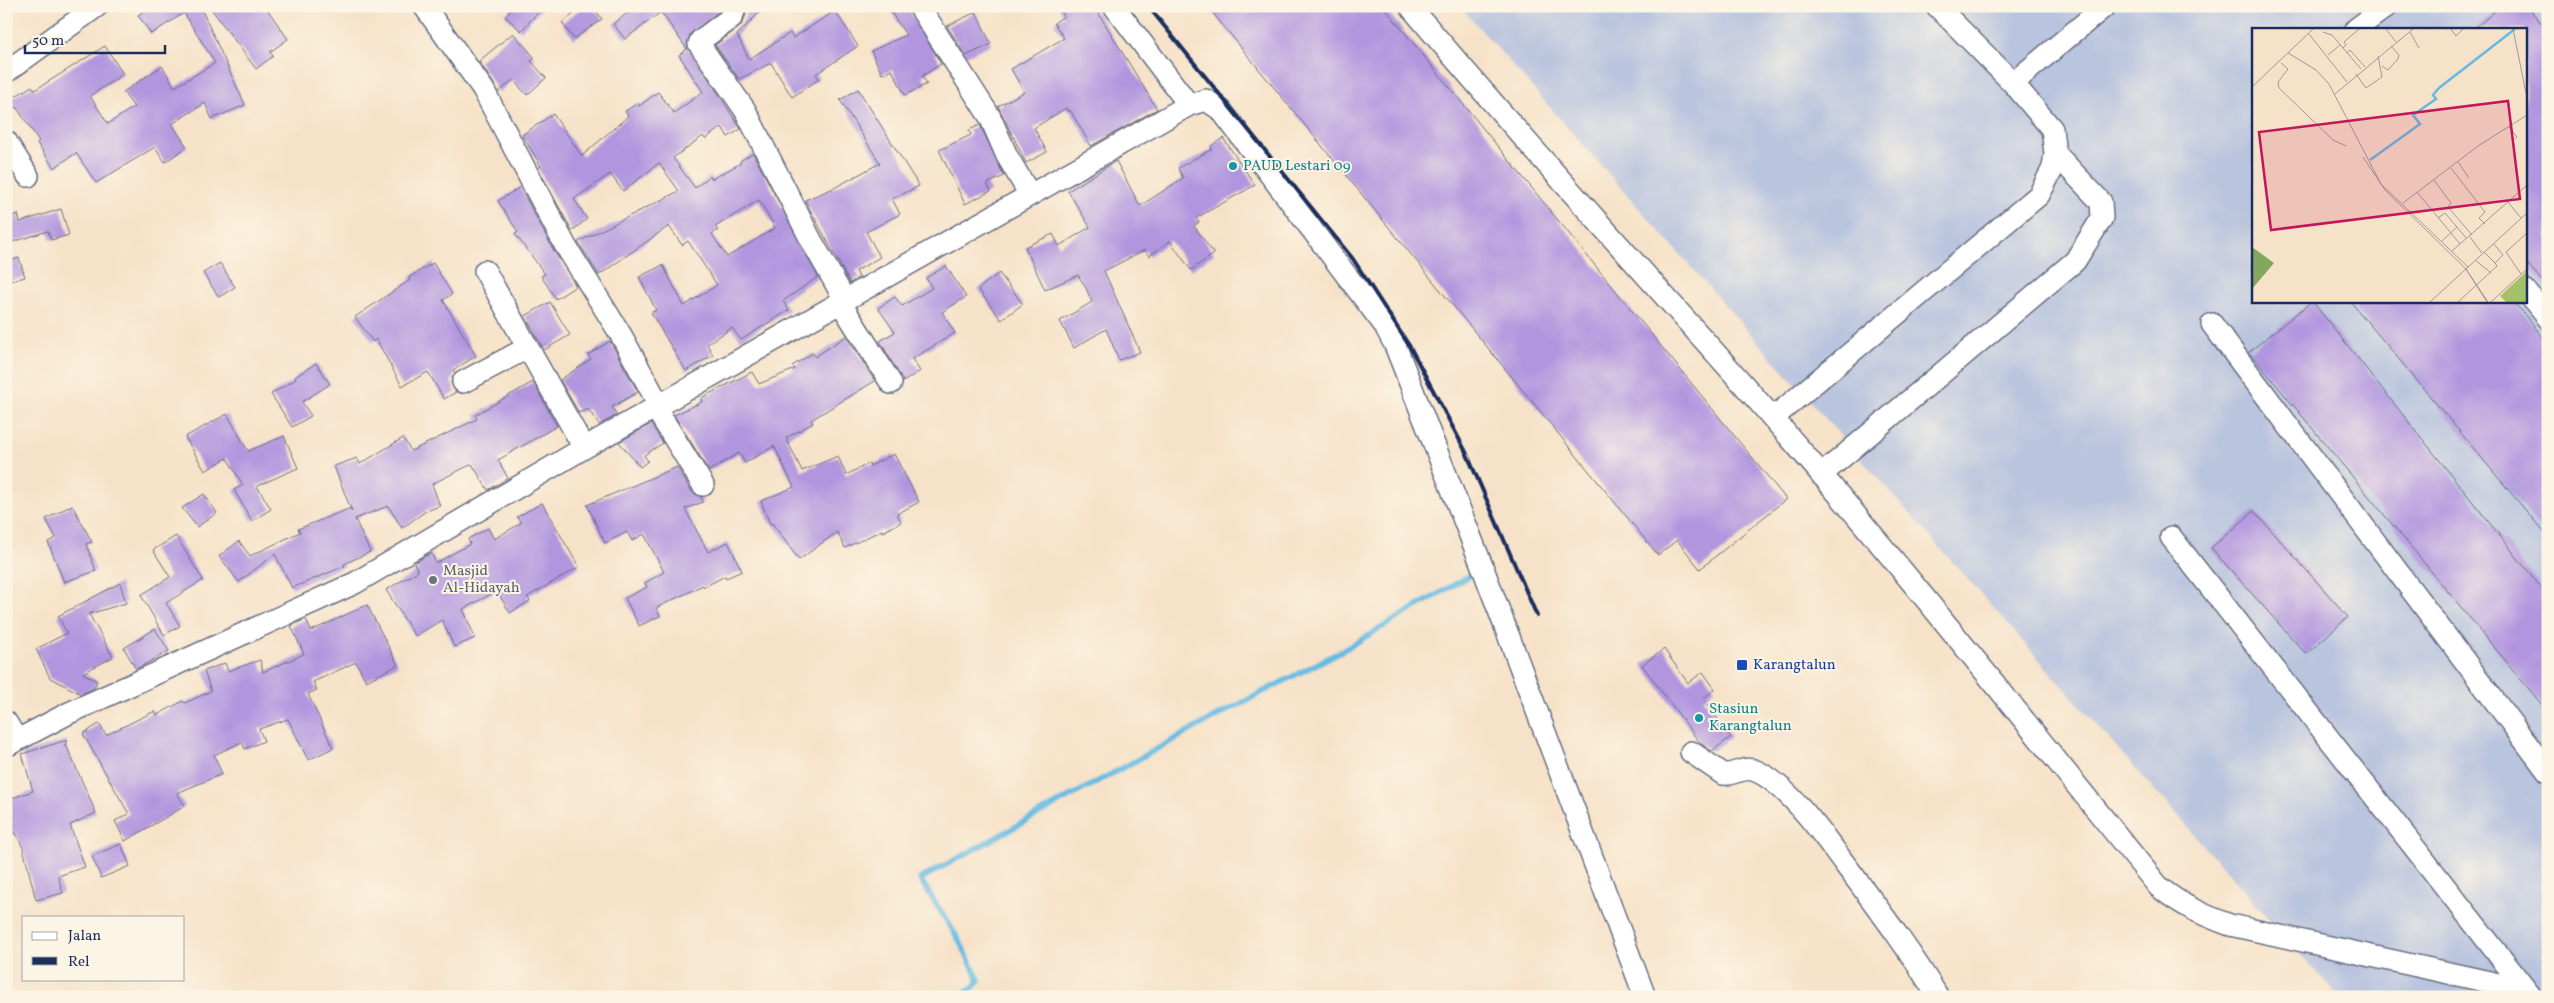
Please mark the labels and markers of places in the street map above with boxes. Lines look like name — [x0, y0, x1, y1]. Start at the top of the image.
place label: PAUD Lestari 09 — [1243, 156, 1351, 177]
marker: PAUD Lestari 09 — [1227, 160, 1239, 172]
place label: Masjid Al-Hidayah — [443, 561, 520, 599]
marker: Masjid Al-Hidayah — [427, 574, 439, 586]
place label: Karangtalun — [1753, 655, 1836, 676]
marker: Karangtalun — [1735, 658, 1749, 672]
place label: Stasiun Karangtalun — [1709, 699, 1792, 737]
marker: Stasiun Karangtalun — [1693, 712, 1705, 724]

